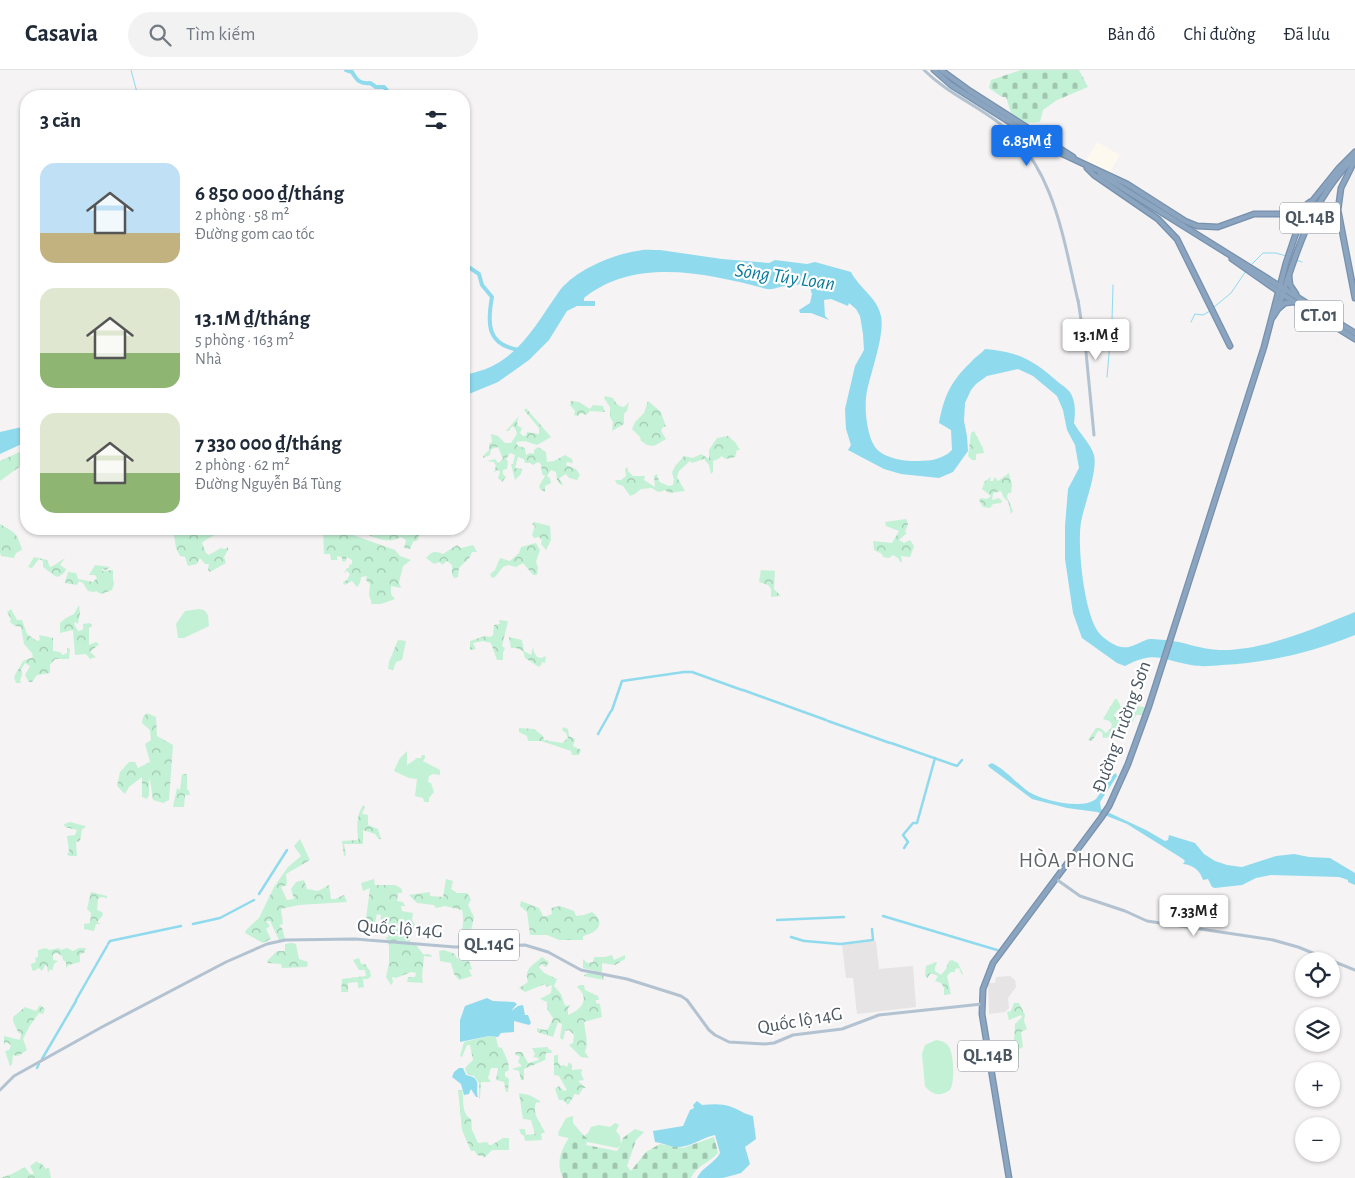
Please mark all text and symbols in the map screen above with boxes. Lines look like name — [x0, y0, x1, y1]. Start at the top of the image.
search box — [128, 12, 478, 57]
icon: search — [146, 21, 174, 49]
text: Casavia — [25, 22, 98, 46]
text: Tìm kiếm — [186, 25, 256, 44]
text: Bản đồ — [1107, 26, 1155, 44]
text: Chỉ đường — [1183, 26, 1255, 44]
text: Đã lưu — [1283, 26, 1330, 44]
icon: filters — [422, 106, 450, 134]
text: 3 căn — [40, 110, 81, 131]
pin: 6.85M ₫ — [981, 124, 1073, 167]
text: 6.85M ₫ — [1002, 133, 1052, 149]
icon: home — [80, 183, 140, 243]
text: 6 850 000 ₫/tháng — [195, 183, 344, 204]
road number: QL.14B — [1280, 202, 1340, 234]
text: 2 phòng · 58 m² — [195, 207, 289, 223]
text: Đường gom cao tốc — [195, 226, 315, 242]
water label: Sông Túy Loan — [734, 260, 836, 294]
road number: CT.01 — [1295, 300, 1343, 332]
icon: home — [80, 308, 140, 368]
text: 13.1M ₫/tháng — [195, 308, 310, 329]
pin: 13.1M ₫ — [1050, 318, 1142, 361]
text: 13.1M ₫ — [1073, 327, 1119, 343]
text: 5 phòng · 163 m² — [195, 332, 294, 348]
text: Nhà — [195, 351, 222, 367]
icon: home — [80, 433, 140, 493]
text: 7 330 000 ₫/tháng — [195, 433, 342, 454]
text: 2 phòng · 62 m² — [195, 457, 290, 473]
text: Đường Nguyễn Bá Tùng — [195, 476, 341, 492]
street label: Đường Trường Sơn — [1089, 659, 1155, 795]
district label: HÒA PHONG — [1019, 848, 1135, 871]
pin: 7.33M ₫ — [1148, 894, 1240, 937]
text: 7.33M ₫ — [1170, 903, 1218, 919]
street label: Quốc lộ 14G — [357, 917, 443, 941]
road number: QL.14G — [459, 930, 519, 960]
map controls — [1295, 952, 1340, 1162]
button: locate — [1295, 952, 1340, 997]
street label: Quốc lộ 14G — [756, 1004, 844, 1038]
button: layers — [1295, 1007, 1340, 1052]
road number: QL.14B — [958, 1040, 1018, 1071]
button: + — [1295, 1062, 1340, 1107]
button: − — [1295, 1117, 1340, 1162]

